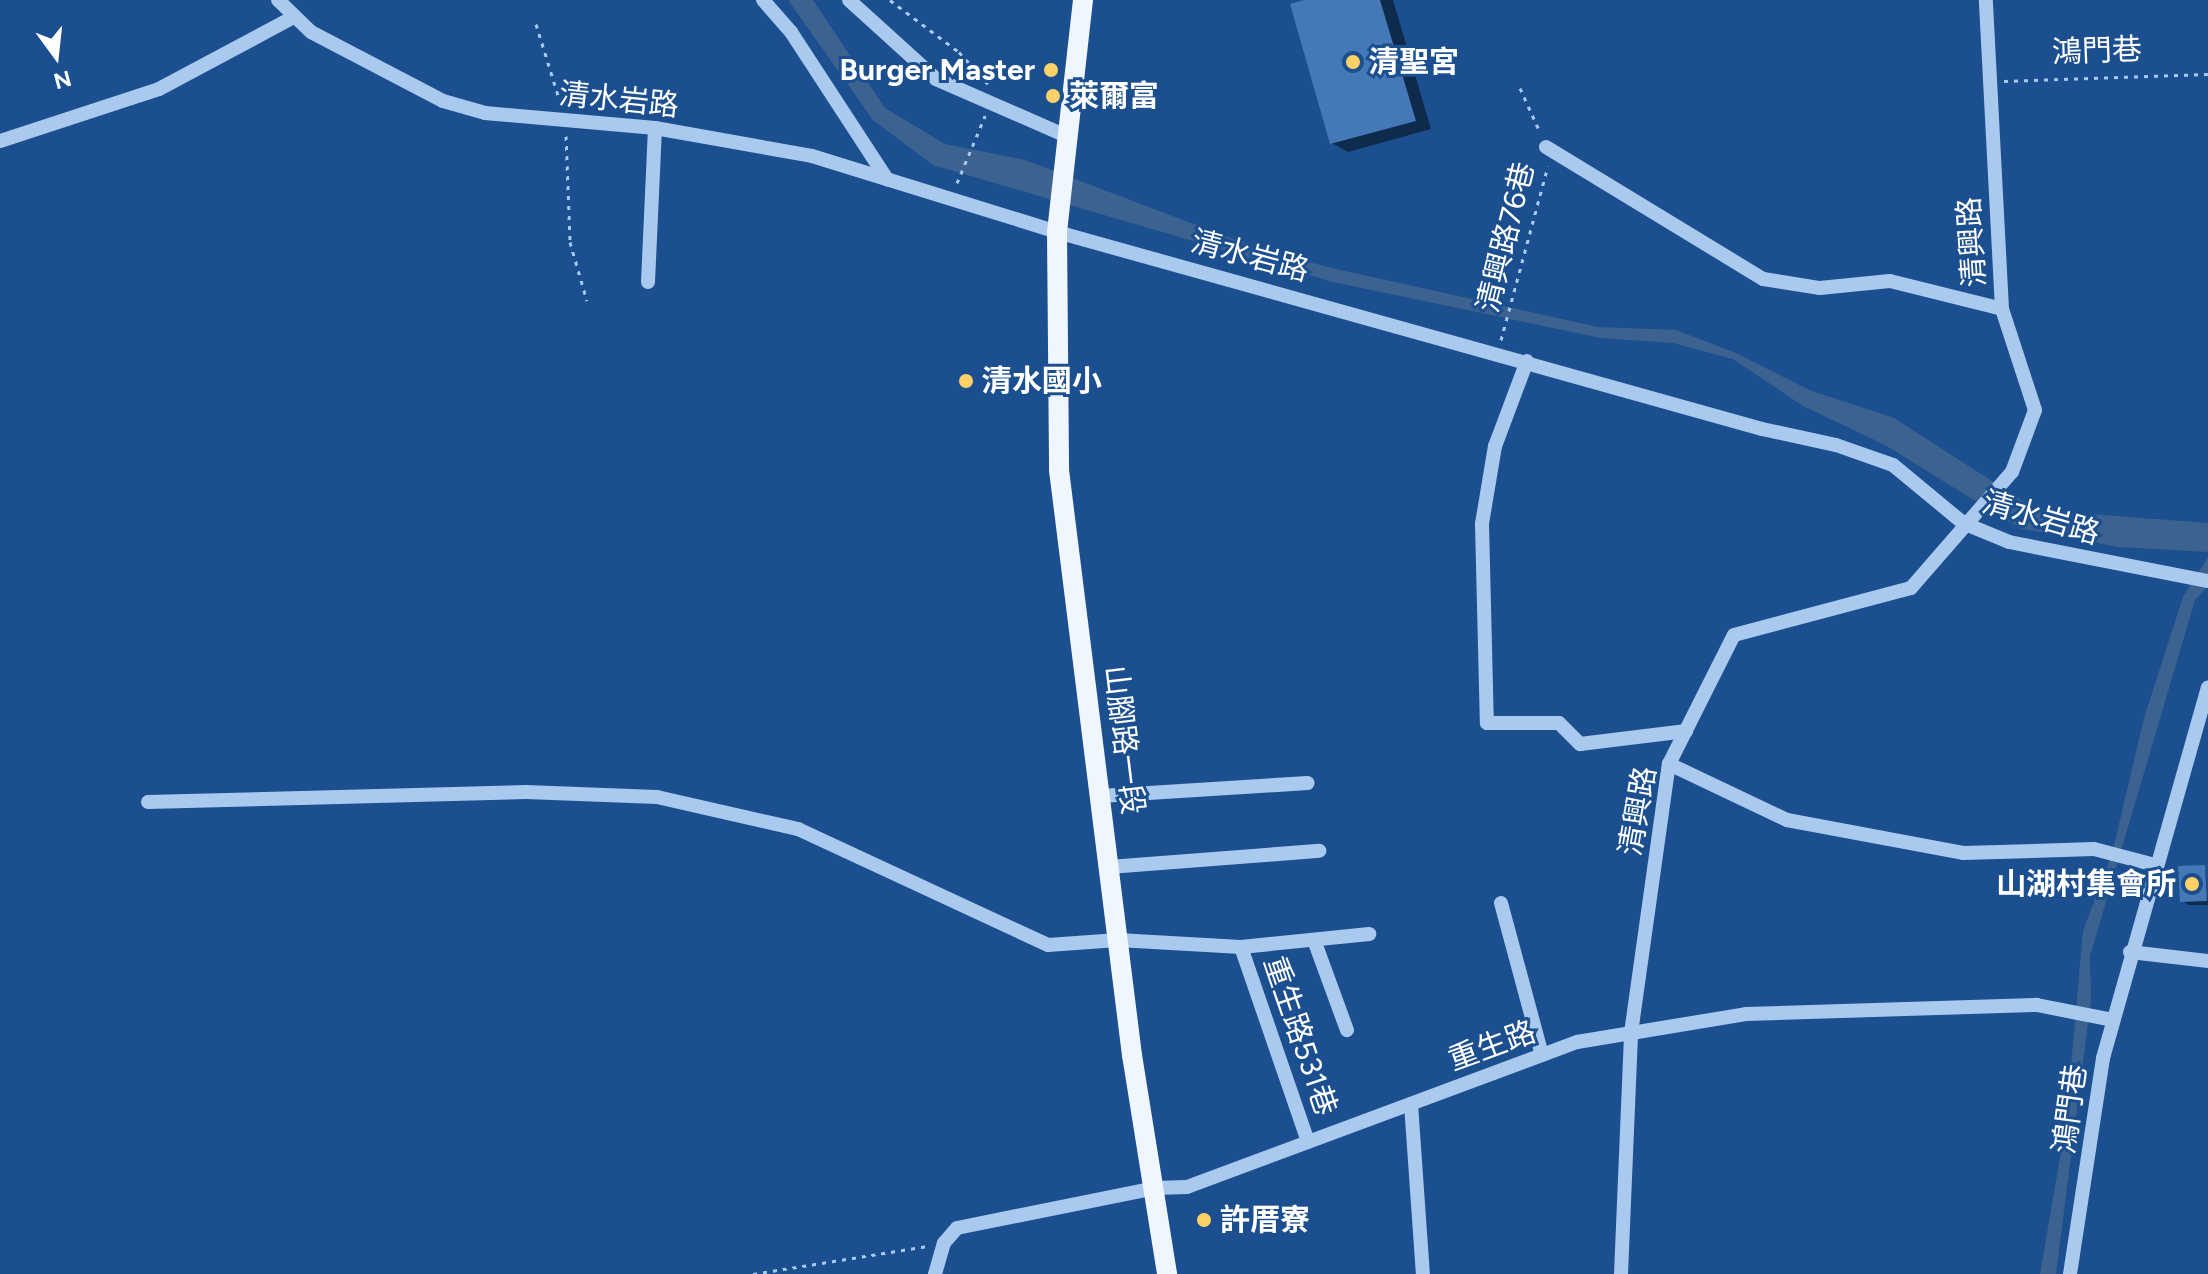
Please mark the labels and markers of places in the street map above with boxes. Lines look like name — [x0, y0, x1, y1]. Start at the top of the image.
place label: 清聖宮 — [1369, 44, 1459, 80]
place label: Burger Master — [840, 52, 1035, 88]
marker: 清聖宮 — [1344, 53, 1362, 71]
marker: Burger Master — [1042, 61, 1060, 79]
place label: 萊爾富 — [1069, 78, 1159, 114]
marker: 萊爾富 — [1044, 87, 1062, 105]
place label: 清水國小 — [982, 363, 1102, 399]
marker: 清水國小 — [957, 372, 975, 390]
place label: 山湖村集會所 — [1996, 866, 2176, 902]
marker: 山湖村集會所 — [2183, 875, 2201, 893]
place label: 許厝寮 — [1220, 1202, 1310, 1238]
marker: 許厝寮 — [1195, 1211, 1213, 1229]

